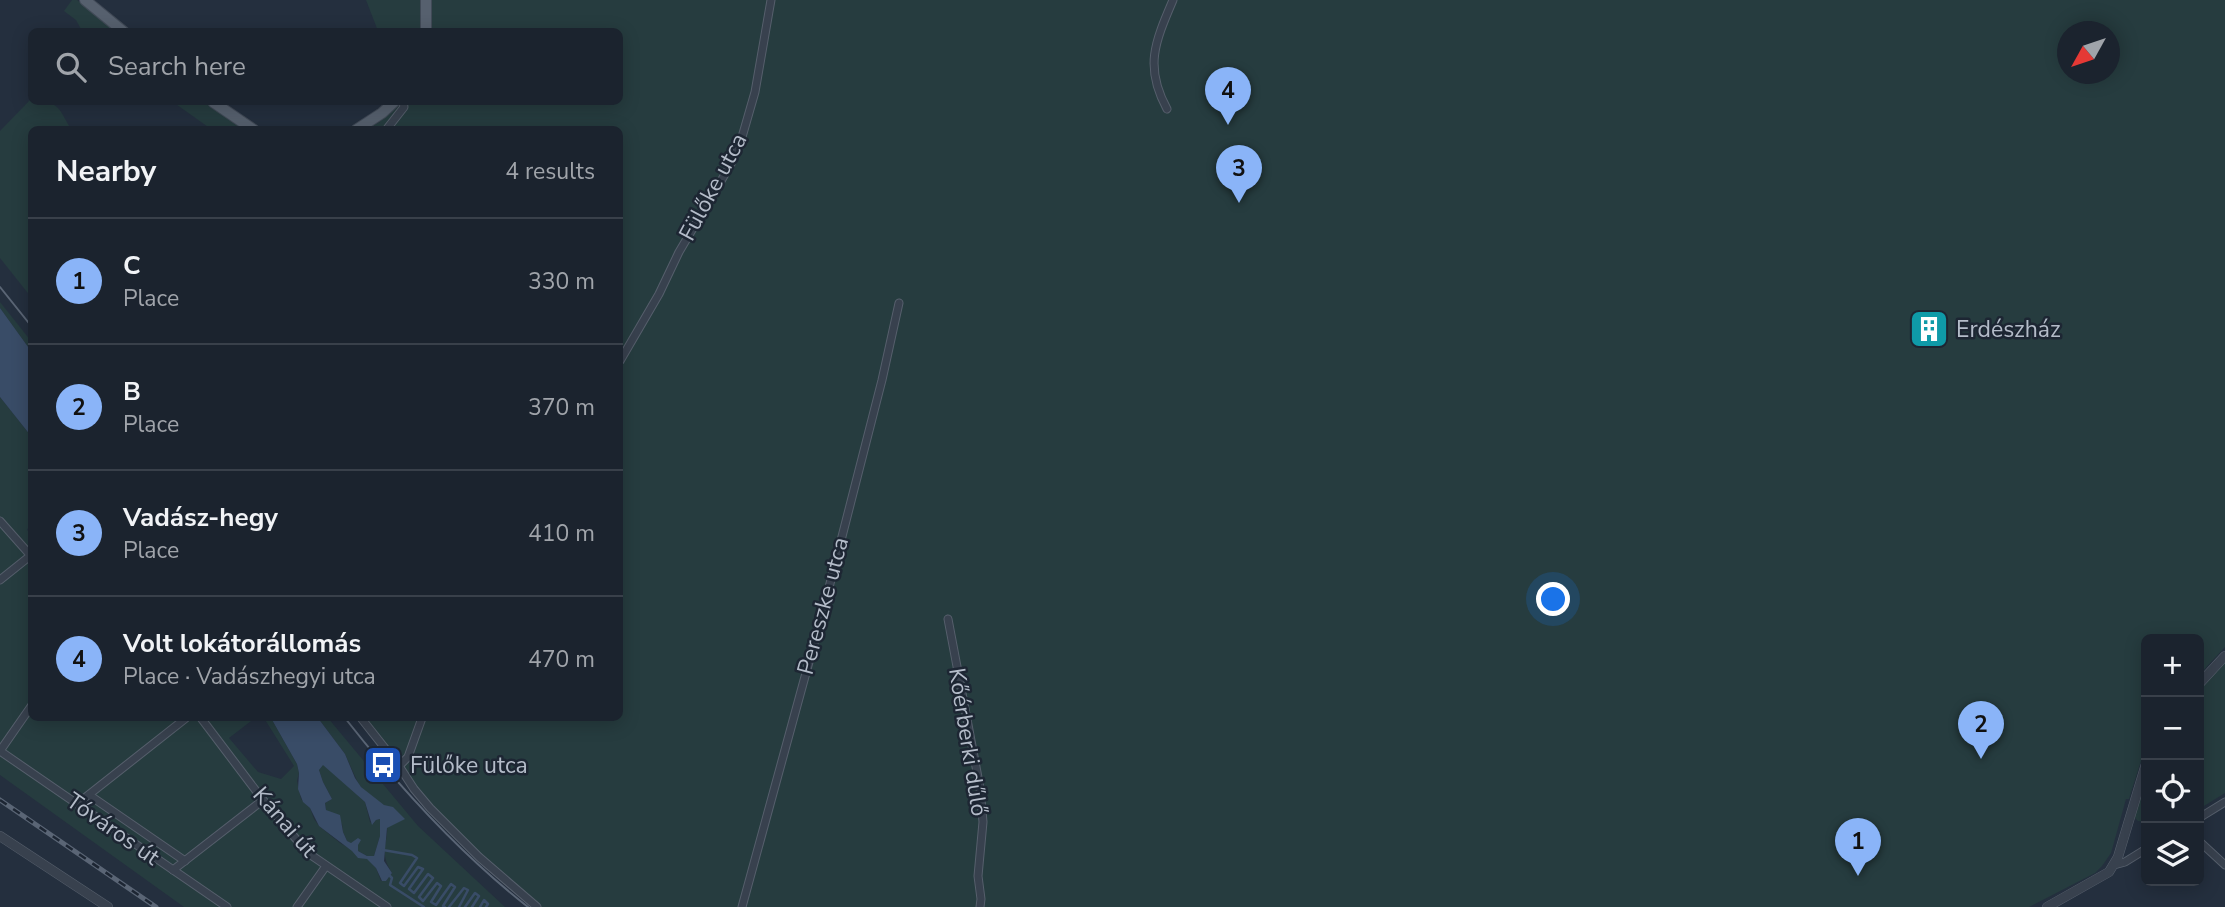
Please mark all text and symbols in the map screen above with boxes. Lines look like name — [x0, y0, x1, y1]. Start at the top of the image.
north arrow — [2057, 21, 2120, 84]
search box — [28, 28, 623, 105]
icon: search — [52, 48, 90, 86]
text: Search here — [108, 49, 246, 84]
pin: 4 — [1205, 67, 1251, 125]
street label: Fülőke utca — [672, 128, 754, 246]
pin: 3 — [1216, 145, 1262, 203]
text: Nearby — [56, 151, 156, 192]
text: 4 results — [505, 156, 595, 187]
text: C — [123, 248, 141, 283]
text: 1 — [72, 266, 86, 297]
text: 330 m — [528, 266, 595, 297]
text: Place — [123, 283, 179, 314]
building icon: Erdészház — [1908, 308, 1950, 350]
place label: Erdészház — [1956, 314, 2061, 345]
text: B — [123, 374, 141, 409]
text: 2 — [72, 392, 86, 423]
text: 370 m — [528, 392, 595, 423]
text: Place — [123, 409, 179, 440]
text: Vadász-hegy — [123, 500, 278, 535]
text: 3 — [72, 518, 86, 549]
text: 410 m — [528, 518, 595, 549]
street label: Pereszke utca — [790, 534, 856, 678]
text: Place — [123, 535, 179, 566]
your location — [1536, 582, 1570, 616]
text: Volt lokátorállomás — [123, 626, 361, 661]
map controls — [2141, 634, 2204, 886]
button: + — [2141, 634, 2204, 697]
text: 4 — [72, 644, 86, 675]
text: 470 m — [528, 644, 595, 675]
text: Place · Vadászhegyi utca — [123, 661, 376, 692]
street label: Kőérberki dűlő — [941, 666, 995, 818]
button: − — [2141, 697, 2204, 760]
pin: 2 — [1958, 701, 2004, 759]
bus stop icon: Fülőke utca — [362, 744, 404, 786]
place label: Fülőke utca — [410, 750, 528, 781]
button: locate — [2141, 760, 2204, 823]
street label: Kánai út — [246, 780, 325, 865]
street label: Tóváros út — [60, 786, 167, 873]
pin: 1 — [1835, 818, 1881, 876]
button: layers — [2141, 823, 2204, 886]

